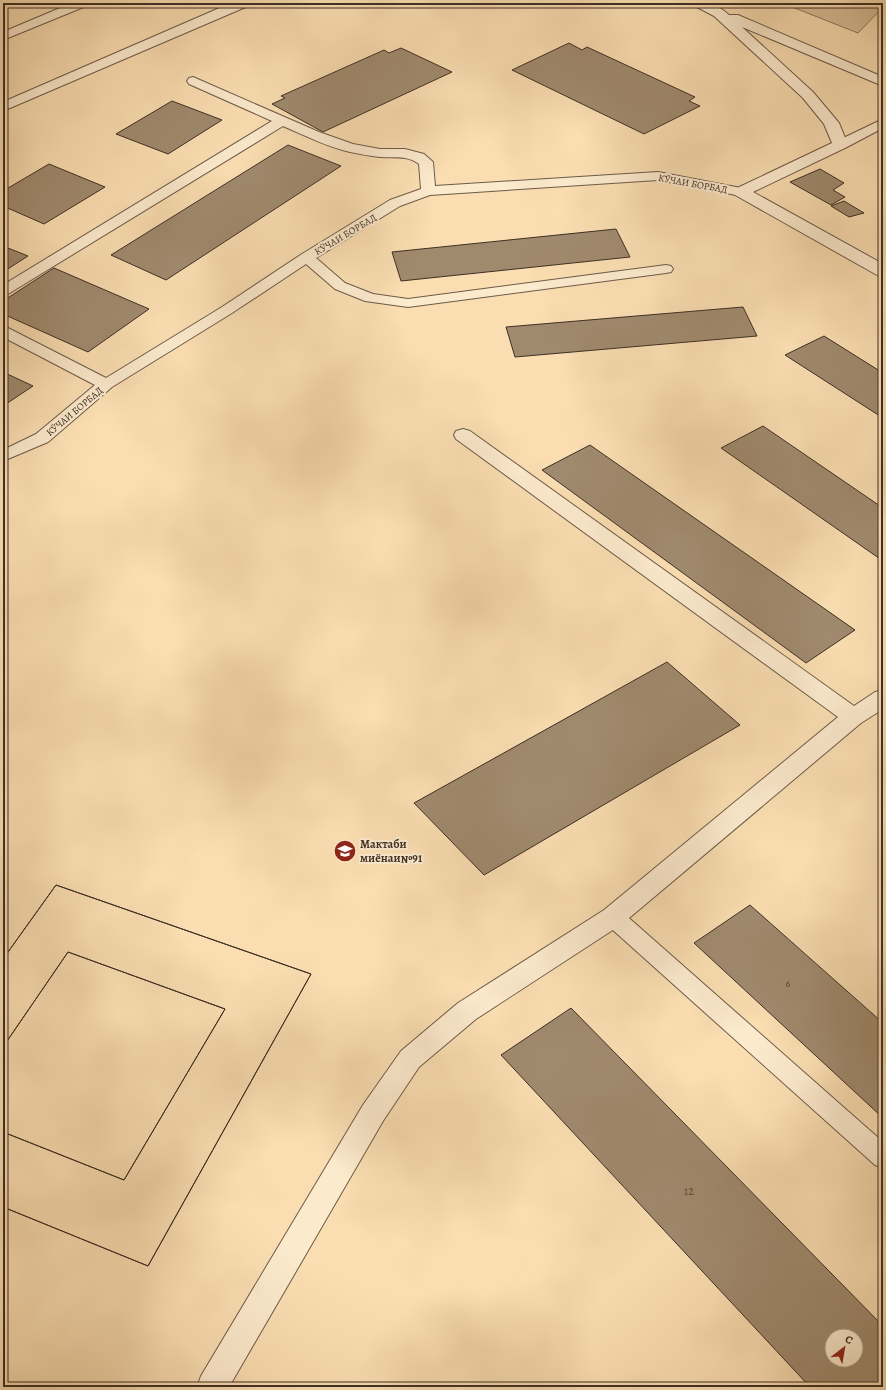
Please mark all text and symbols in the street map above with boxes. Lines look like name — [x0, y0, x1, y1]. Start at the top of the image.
street label: КӮЧАИ БОРБАД — [657, 171, 729, 196]
street label: КӮЧАИ БОРБАД — [312, 211, 379, 258]
street label: КӮЧАИ БОРБАД — [43, 384, 105, 439]
place label: Мактаби миёнаи№91 — [360, 836, 423, 866]
school or university icon: Мактаби миёнаи№91 — [332, 838, 358, 864]
house number: 6 — [786, 977, 791, 990]
house number: 12 — [684, 1183, 694, 1199]
north arrow — [824, 1328, 864, 1368]
text: С — [842, 1332, 856, 1348]

